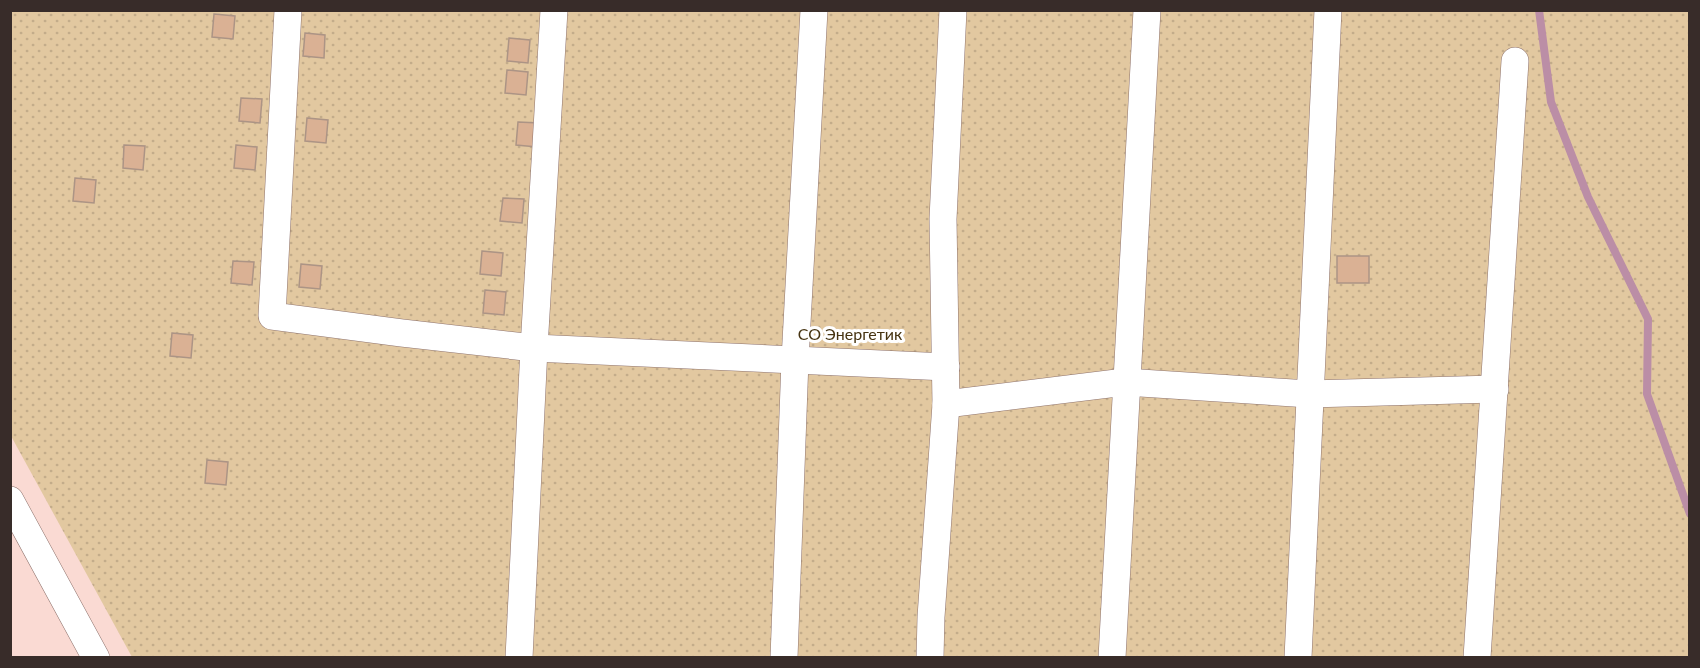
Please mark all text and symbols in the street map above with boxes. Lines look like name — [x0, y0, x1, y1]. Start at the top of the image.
park label: СО Энергетик — [798, 324, 903, 343]

